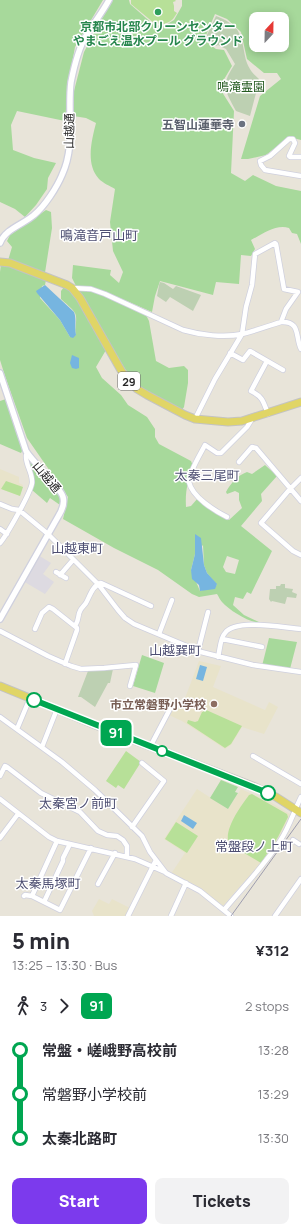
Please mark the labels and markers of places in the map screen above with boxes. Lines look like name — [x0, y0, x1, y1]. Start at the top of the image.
marker: 京都市北部クリーンセンター やまごえ温水プール グラウンド — [153, 7, 163, 17]
place label: 京都市北部クリーンセンター やまごえ温水プール グラウンド — [73, 18, 243, 49]
place label: 五智山蓮華寺 — [162, 116, 234, 133]
marker: 五智山蓮華寺 — [237, 119, 247, 129]
unlabelled marker — [26, 692, 42, 708]
place label: 市立常磐野小学校 — [110, 696, 206, 713]
marker: 市立常磐野小学校 — [209, 699, 219, 709]
unlabelled marker — [156, 745, 168, 757]
unlabelled marker — [260, 785, 276, 801]

